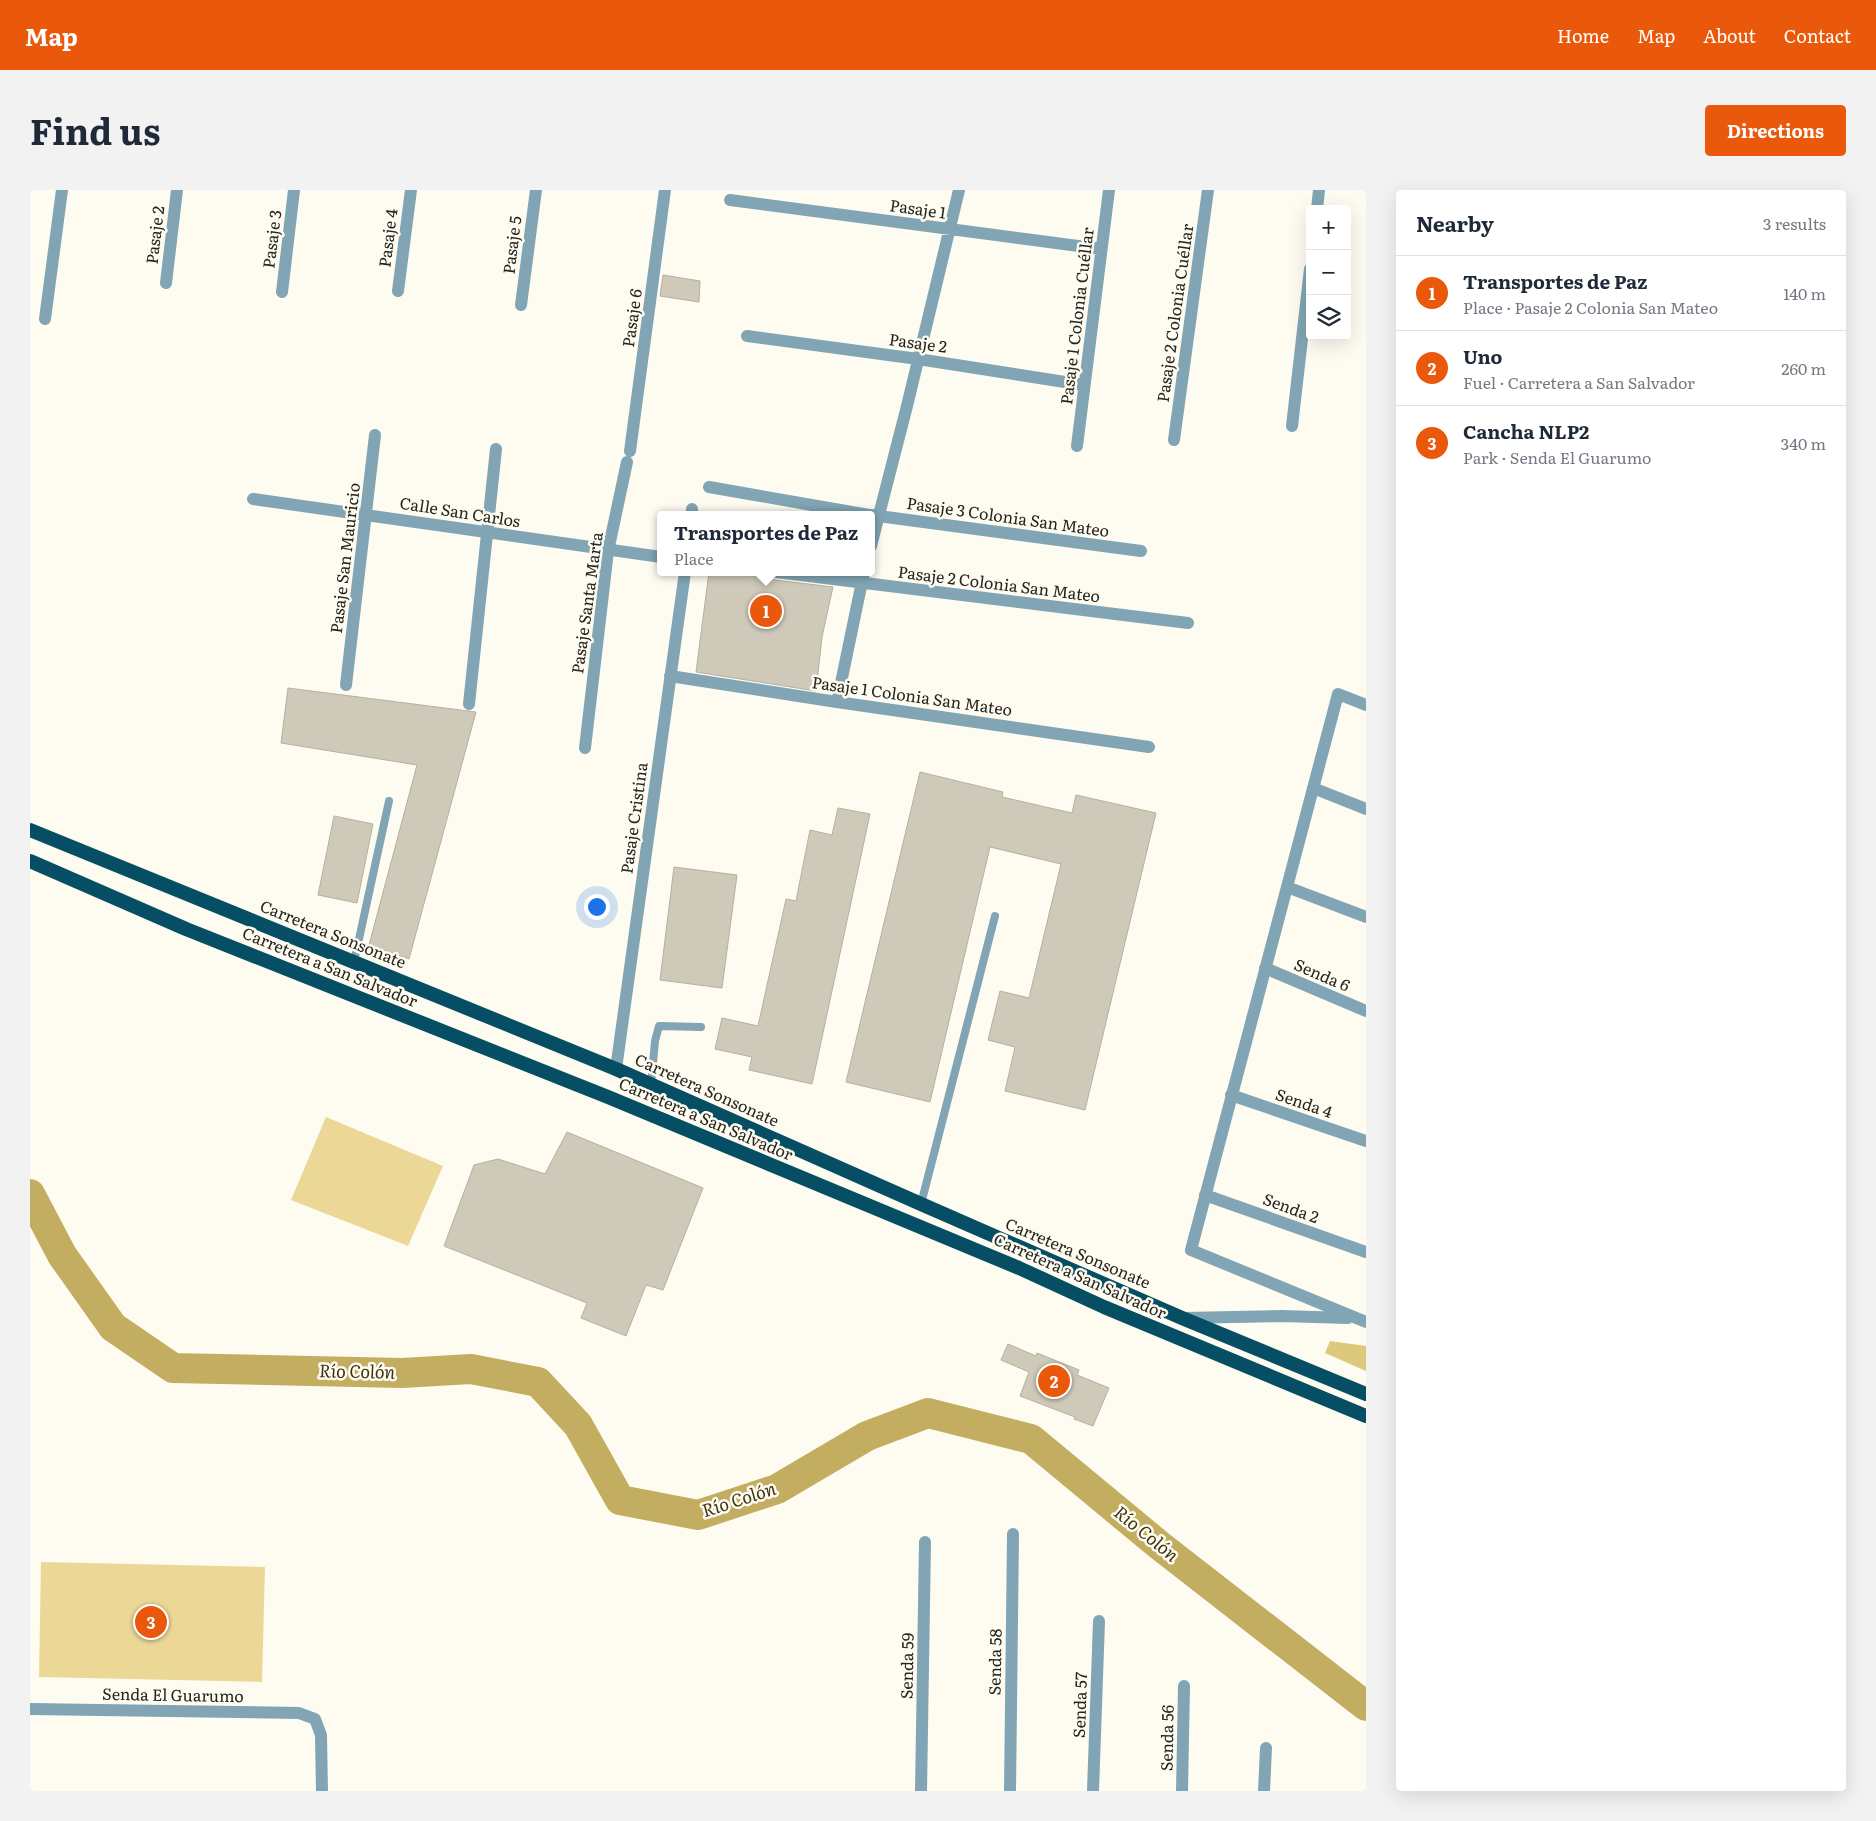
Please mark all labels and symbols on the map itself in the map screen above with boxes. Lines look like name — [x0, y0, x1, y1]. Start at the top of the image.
street label: Pasaje 1 — [888, 192, 948, 224]
street label: Pasaje 2 — [139, 204, 169, 265]
street label: Pasaje 4 — [372, 207, 403, 269]
street label: Pasaje 3 — [256, 208, 287, 270]
street label: Pasaje 5 — [496, 214, 526, 275]
street label: Pasaje 2 Colonia Cuéllar — [1150, 222, 1198, 404]
street label: Pasaje 1 Colonia Cuéllar — [1053, 226, 1099, 406]
street label: Pasaje 6 — [615, 287, 647, 349]
street label: Pasaje 2 — [888, 326, 949, 358]
street label: Pasaje San Mauricio — [323, 481, 365, 635]
street label: Calle San Carlos — [398, 490, 522, 532]
street label: Pasaje 3 Colonia San Mateo — [905, 490, 1111, 542]
street label: Pasaje Santa Marta — [564, 530, 608, 675]
street label: Pasaje 2 Colonia San Mateo — [897, 559, 1102, 607]
pin: 1 — [750, 592, 782, 630]
street label: Pasaje 1 Colonia San Mateo — [810, 669, 1014, 721]
street label: Pasaje Cristina — [613, 760, 653, 875]
street label: Carretera Sonsonate — [257, 893, 410, 973]
your location — [584, 894, 610, 920]
street label: Carretera a San Salvador — [239, 920, 422, 1012]
street label: Senda 6 — [1291, 952, 1354, 997]
street label: Carretera Sonsonate — [631, 1046, 783, 1132]
street label: Carretera a San Salvador — [616, 1071, 798, 1166]
street label: Senda 4 — [1273, 1081, 1336, 1123]
street label: Senda 2 — [1260, 1186, 1323, 1228]
street label: Carretera Sonsonate — [1002, 1211, 1155, 1294]
street label: Carretera a San Salvador — [990, 1226, 1171, 1324]
water label: Río Colón — [319, 1356, 396, 1385]
pin: 2 — [1038, 1362, 1070, 1400]
water label: Río Colón — [698, 1474, 779, 1523]
water label: Río Colón — [1109, 1498, 1185, 1568]
pin: 3 — [135, 1603, 167, 1641]
street label: Senda 58 — [981, 1628, 1007, 1696]
street label: Senda 59 — [893, 1633, 919, 1699]
street label: Senda 57 — [1066, 1672, 1092, 1738]
street label: Senda El Guarumo — [102, 1681, 244, 1707]
street label: Senda 56 — [1153, 1704, 1179, 1771]

